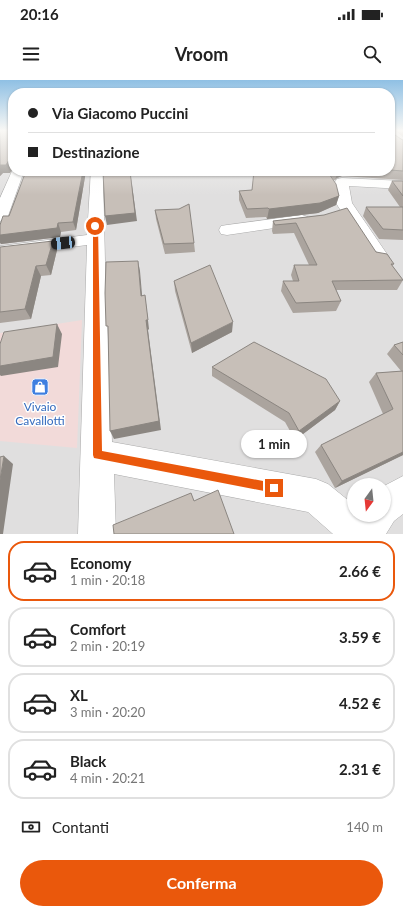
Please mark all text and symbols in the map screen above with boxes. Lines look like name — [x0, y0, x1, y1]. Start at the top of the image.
text: 20:16 — [20, 5, 59, 23]
icon: menu — [20, 43, 42, 65]
text: Vroom — [175, 43, 228, 65]
icon: search — [361, 43, 383, 65]
text: Via Giacomo Puccini — [52, 104, 188, 122]
text: Destinazione — [52, 143, 139, 161]
route start — [86, 217, 104, 235]
car — [50, 236, 76, 250]
shop icon: Vivaio Cavallotti — [30, 377, 50, 397]
place label: Vivaio Cavallotti — [15, 399, 65, 428]
callout: 1 min — [241, 430, 307, 458]
text: 1 min — [258, 436, 290, 452]
north arrow — [347, 478, 391, 522]
map controls — [347, 478, 391, 522]
route end — [265, 479, 283, 497]
icon: car — [22, 553, 58, 589]
text: Economy — [70, 554, 131, 572]
text: 2.66 € — [339, 562, 381, 580]
text: 1 min · 20:18 — [70, 572, 145, 588]
icon: car — [22, 619, 58, 655]
text: Comfort — [70, 620, 126, 638]
text: 3.59 € — [339, 628, 381, 646]
text: 2 min · 20:19 — [70, 638, 145, 654]
icon: car — [22, 685, 58, 721]
text: XL — [70, 686, 88, 704]
text: 4.52 € — [339, 694, 381, 712]
text: 3 min · 20:20 — [70, 704, 145, 720]
icon: car — [22, 751, 58, 787]
text: Black — [70, 752, 106, 770]
text: 2.31 € — [339, 760, 381, 778]
text: 4 min · 20:21 — [70, 770, 145, 786]
icon: cash — [20, 816, 42, 838]
text: Contanti — [52, 818, 109, 836]
text: 140 m — [346, 819, 383, 835]
button: Conferma — [20, 860, 383, 906]

